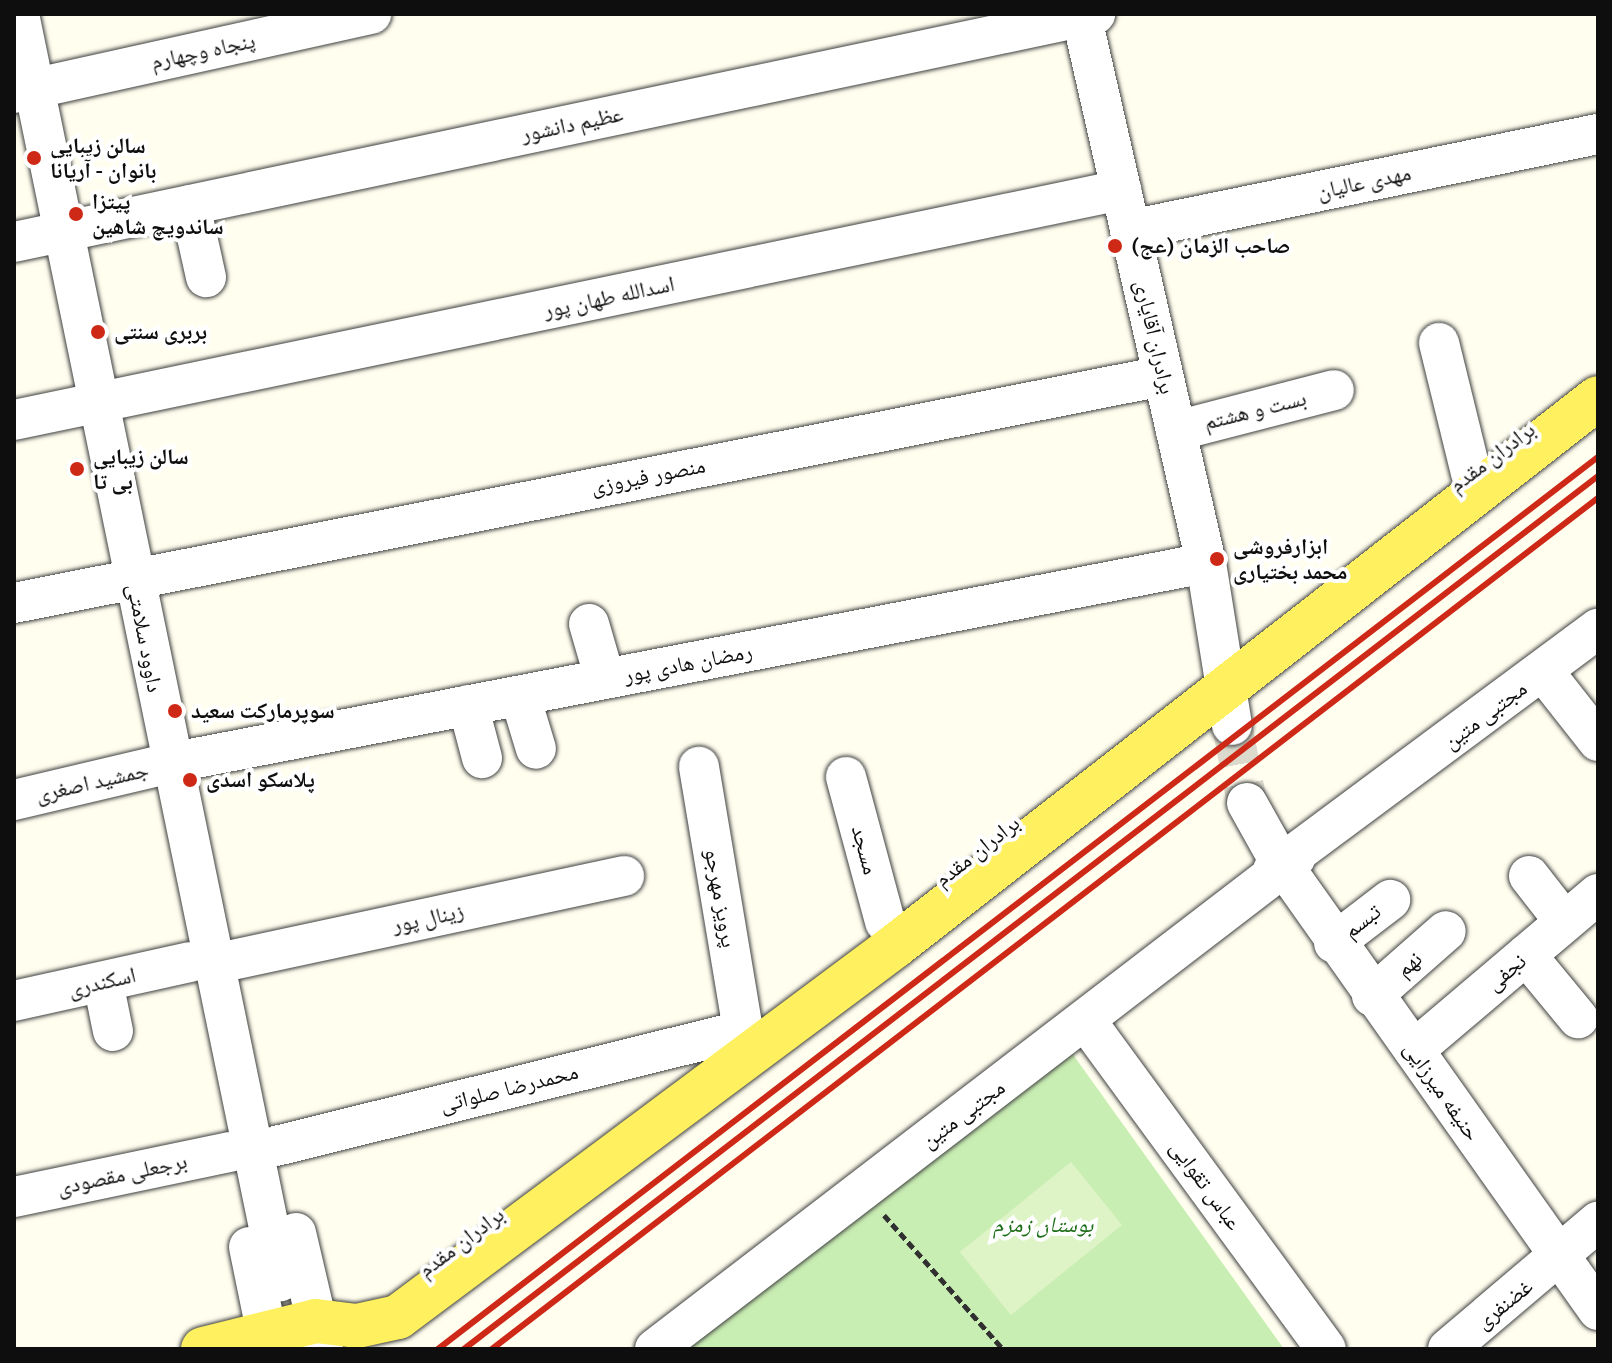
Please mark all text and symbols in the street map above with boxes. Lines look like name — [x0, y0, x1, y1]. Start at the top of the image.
street label: پنجاه وچهارم — [149, 27, 257, 75]
street label: عظیم دانشور — [519, 100, 625, 148]
place label: سالن زیبایی بانوان - آریانا — [50, 132, 156, 184]
marker: سالن زیبایی بانوان - آریانا — [25, 149, 43, 167]
street label: مهدی عالیان — [1315, 159, 1413, 205]
place label: پیتزا ساندویچ شاهین — [92, 188, 224, 240]
marker: پیتزا ساندویچ شاهین — [67, 205, 85, 223]
place label: صاحب الزمان (عج) — [1131, 233, 1290, 259]
marker: صاحب الزمان (عج) — [1106, 237, 1124, 255]
street label: اسدالله طهان پور — [541, 270, 677, 324]
street label: برادران آقایاری — [1129, 277, 1181, 397]
place label: بربری سنتی — [114, 319, 207, 345]
marker: بربری سنتی — [89, 323, 107, 341]
street label: بست و هشتم — [1201, 385, 1309, 435]
street label: برادران مقدم — [1444, 416, 1540, 498]
place label: سالن زیبایی بی تا — [93, 443, 189, 494]
street label: منصور فیروزی — [589, 452, 707, 500]
marker: سالن زیبایی بی تا — [68, 460, 86, 478]
place label: ابزارفروشی محمد بختیاری — [1233, 533, 1347, 584]
marker: ابزارفروشی محمد بختیاری — [1208, 550, 1226, 568]
street label: داوود سلامتی — [122, 581, 168, 695]
street label: رمضان هادی پور — [622, 638, 754, 688]
street label: مجتبی متین — [1438, 675, 1532, 755]
place label: سوپرمارکت سعید — [191, 698, 335, 724]
marker: سوپرمارکت سعید — [166, 702, 184, 720]
street label: جمشید اصغری — [33, 756, 151, 808]
place label: پلاسکو اسدی — [206, 767, 315, 793]
marker: پلاسکو اسدی — [181, 771, 199, 789]
street label: برادران مقدم — [929, 810, 1025, 892]
street label: مسجد — [846, 823, 884, 877]
street label: پرویز مهرجو — [699, 847, 743, 949]
street label: زینال پور — [390, 898, 466, 938]
street label: تبسم — [1338, 898, 1386, 944]
street label: نهم — [1391, 945, 1427, 983]
street label: نجفی — [1481, 948, 1531, 996]
street label: اسکندری — [66, 961, 138, 1003]
street label: حنیفه میرزایی — [1398, 1036, 1486, 1146]
street label: محمدرضا صلواتی — [437, 1058, 581, 1118]
street label: مجتبی متین — [916, 1074, 1010, 1154]
street label: عباس تقوایی — [1165, 1135, 1247, 1235]
street label: برجعلی مقصودی — [55, 1147, 189, 1201]
street label: برادران مقدم — [413, 1201, 509, 1283]
park label: بوستان زمزم — [993, 1212, 1093, 1238]
street label: غضنفری — [1470, 1273, 1538, 1335]

